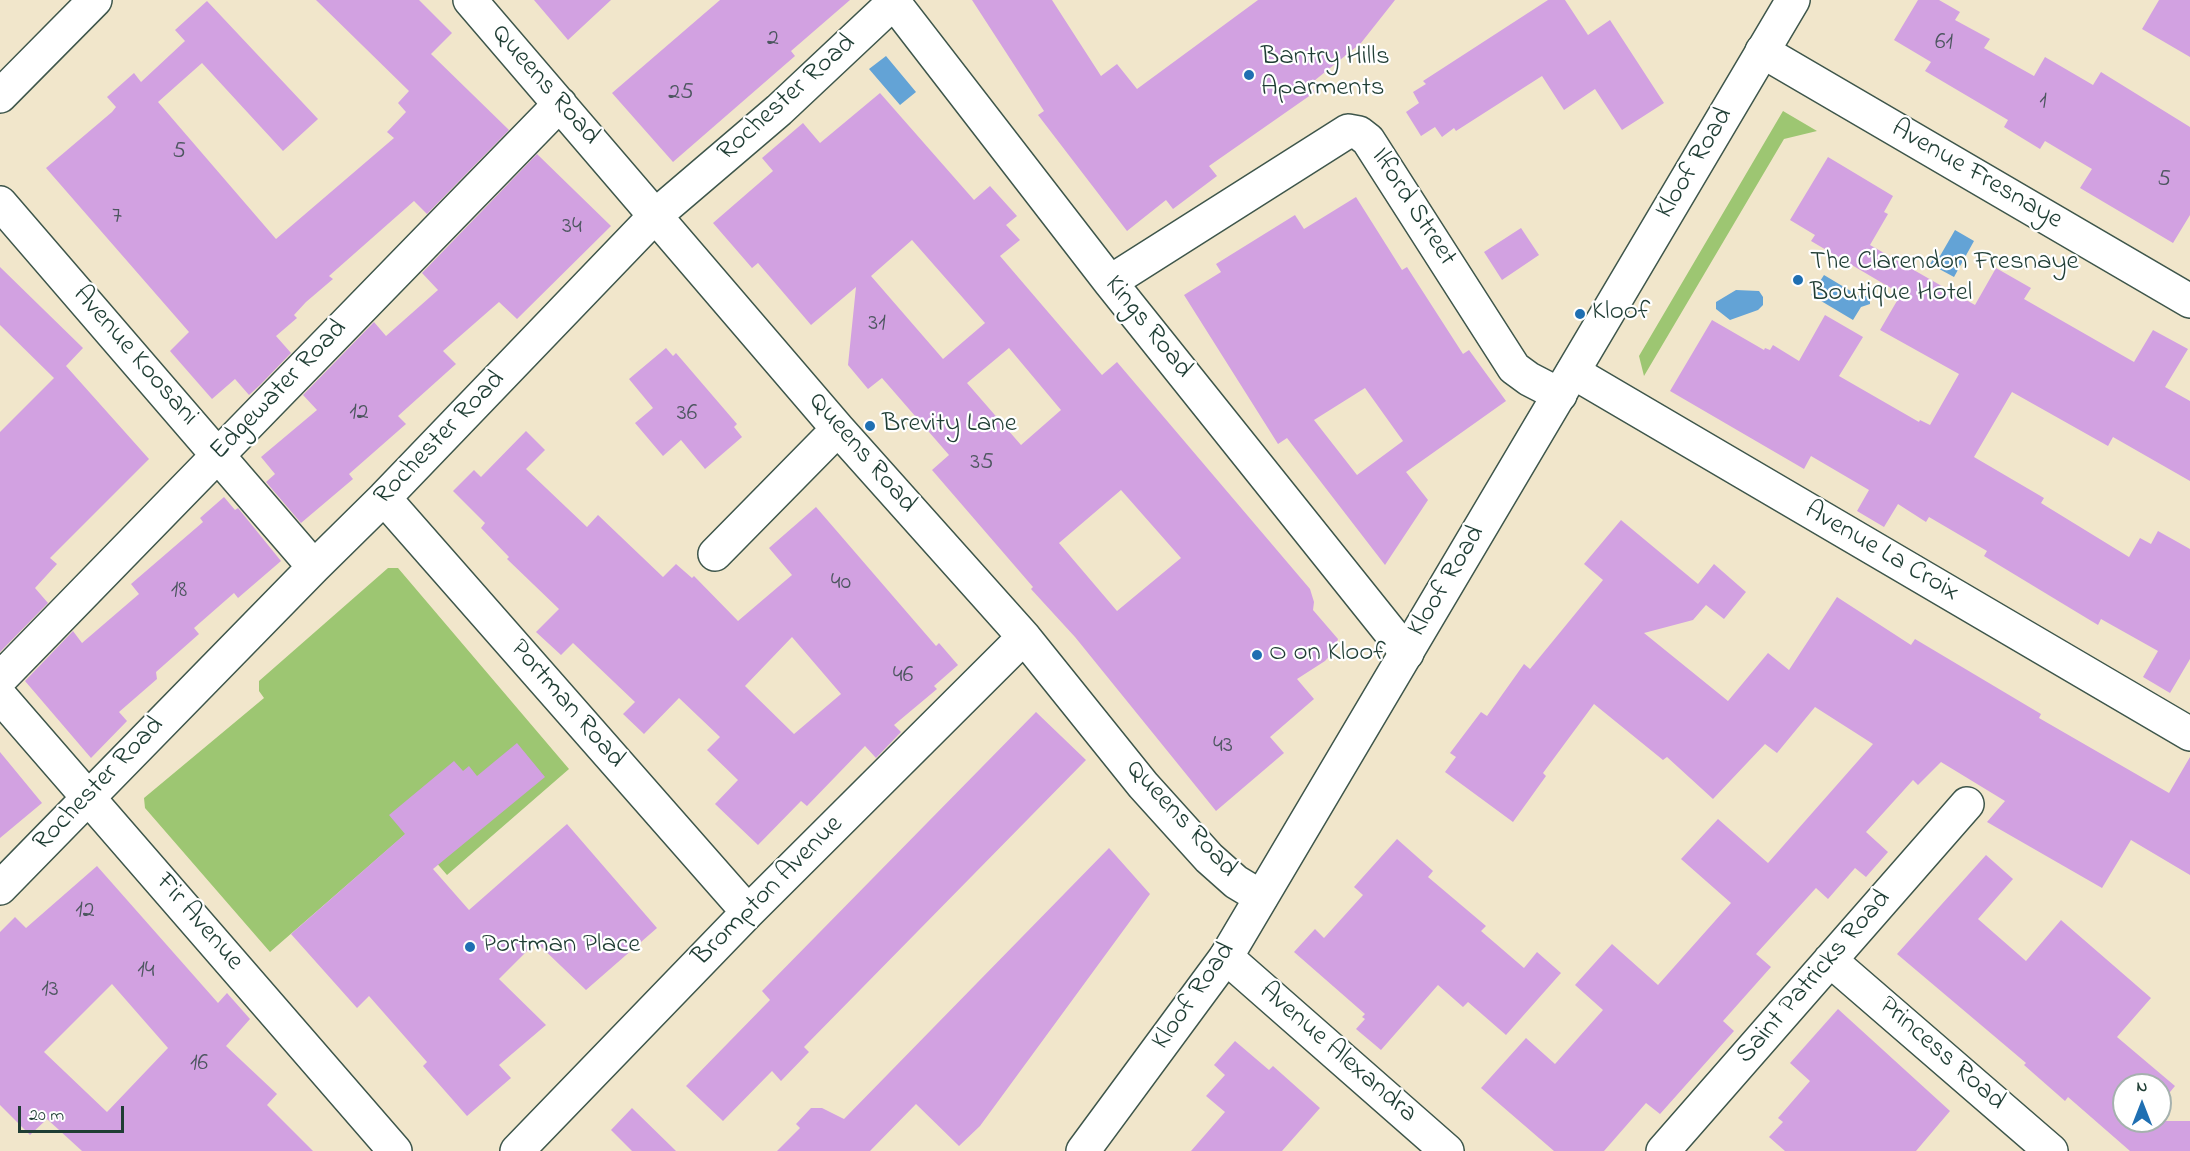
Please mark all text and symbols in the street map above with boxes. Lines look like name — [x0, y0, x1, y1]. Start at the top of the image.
street label: Queens Road — [483, 19, 605, 153]
house number: 2 — [767, 26, 779, 54]
street label: Rochester Road — [712, 29, 864, 169]
house number: 61 — [1935, 30, 1953, 58]
place label: Bantry Hills Aparments — [1261, 43, 1390, 106]
marker: Bantry Hills Aparments — [1242, 68, 1256, 82]
house number: 25 — [668, 80, 694, 108]
house number: 1 — [2039, 89, 2047, 117]
street label: Kloof Road — [1650, 103, 1742, 225]
street label: Avenue Fresnaye — [1885, 114, 2067, 238]
house number: 5 — [172, 139, 186, 167]
street label: Ilford Street — [1362, 143, 1462, 273]
house number: 5 — [2157, 167, 2171, 195]
house number: 7 — [112, 204, 122, 232]
house number: 34 — [562, 214, 582, 242]
place label: The Clarendon Fresnaye Boutique Hotel — [1810, 248, 2079, 311]
street label: Kings Road — [1096, 270, 1198, 386]
marker: The Clarendon Fresnaye Boutique Hotel — [1791, 273, 1805, 287]
street label: Avenue Koosani — [64, 280, 204, 434]
place label: Kloof — [1592, 298, 1650, 330]
marker: Kloof — [1573, 307, 1587, 321]
house number: 31 — [868, 311, 886, 339]
street label: Edgewater Road — [205, 314, 355, 468]
street label: Rochester Road — [369, 365, 513, 513]
street label: Queens Road — [800, 387, 922, 521]
house number: 12 — [349, 400, 369, 428]
house number: 36 — [677, 401, 697, 429]
place label: Brevity Lane — [882, 410, 1017, 442]
marker: Brevity Lane — [863, 419, 877, 433]
house number: 35 — [970, 450, 994, 478]
street label: Avenue La Croix — [1798, 496, 1964, 610]
street label: Kloof Road — [1402, 521, 1494, 643]
house number: 40 — [831, 570, 851, 598]
house number: 18 — [171, 578, 187, 606]
street label: Portman Road — [501, 634, 631, 776]
place label: O on Kloof — [1269, 639, 1386, 671]
marker: O on Kloof — [1250, 648, 1264, 662]
house number: 46 — [893, 663, 913, 691]
street label: Rochester Road — [28, 711, 172, 859]
house number: 43 — [1213, 733, 1233, 761]
street label: Queens Road — [1117, 754, 1243, 886]
street label: Brompton Avenue — [687, 810, 851, 974]
street label: Fir Avenue — [147, 868, 249, 978]
street label: Saint Patricks Road — [1731, 884, 1899, 1072]
house number: 12 — [75, 898, 95, 926]
place label: Portman Place — [482, 931, 640, 963]
street label: Kloof Road — [1146, 937, 1244, 1057]
marker: Portman Place — [463, 940, 477, 954]
house number: 14 — [137, 958, 155, 986]
house number: 13 — [41, 977, 59, 1005]
street label: Avenue Alexandra — [1251, 977, 1423, 1131]
street label: Princess Road — [1871, 991, 2011, 1119]
house number: 16 — [190, 1051, 208, 1079]
north arrow — [2112, 1073, 2172, 1133]
text: N — [2137, 1075, 2147, 1099]
scale bar — [21, 1094, 128, 1132]
text: 20 m — [29, 1103, 64, 1129]

